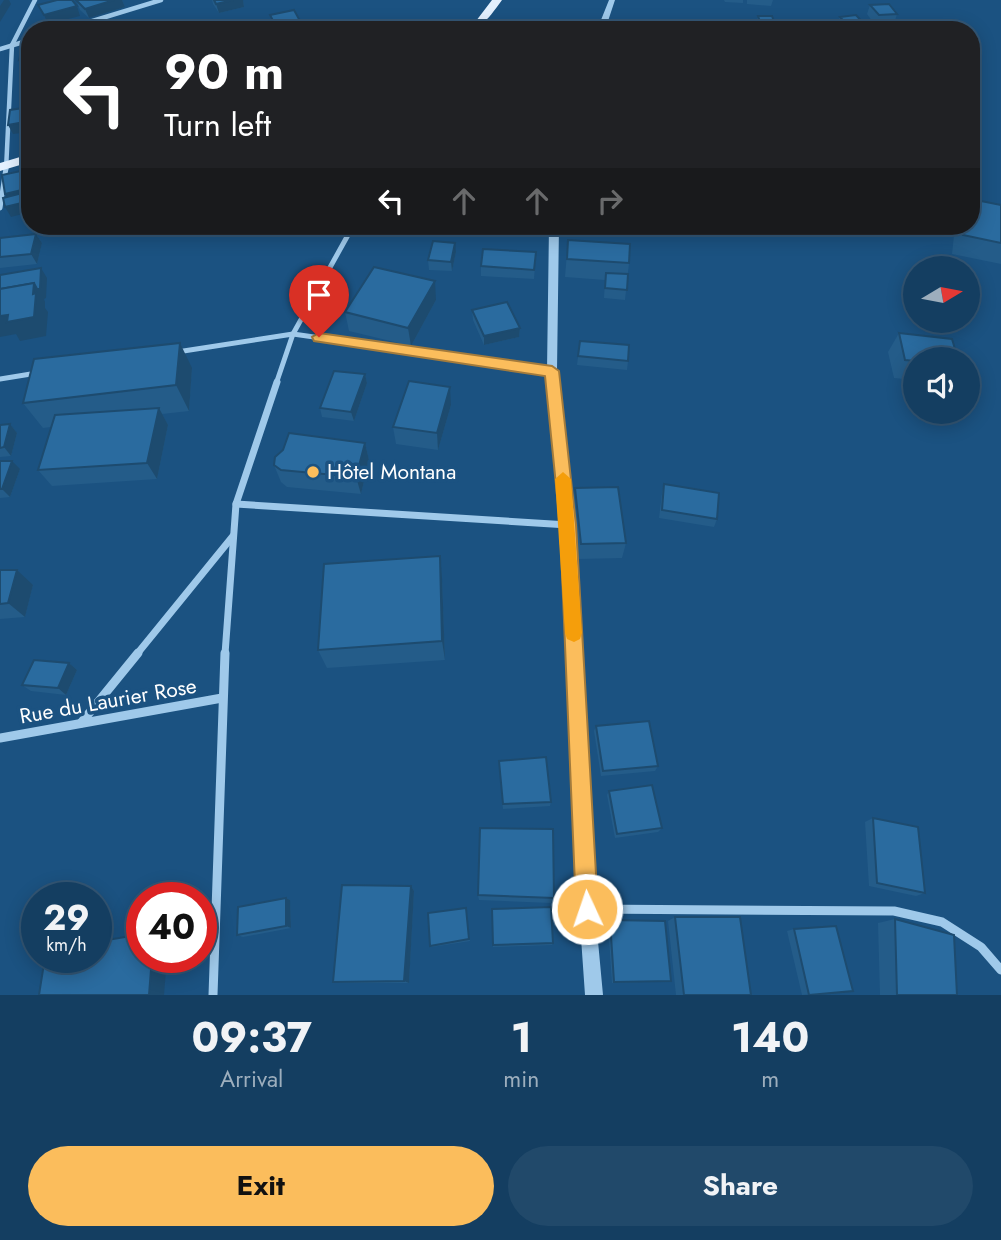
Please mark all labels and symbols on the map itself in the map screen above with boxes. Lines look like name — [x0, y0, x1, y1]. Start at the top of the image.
north arrow — [903, 256, 980, 332]
pin — [289, 265, 349, 337]
place label: Hôtel Montana — [327, 457, 456, 487]
marker: Hôtel Montana — [305, 464, 321, 480]
street label: Rue du Laurier Rose — [17, 671, 199, 731]
position arrow — [550, 872, 624, 946]
speed limit sign: 40 — [126, 882, 217, 973]

